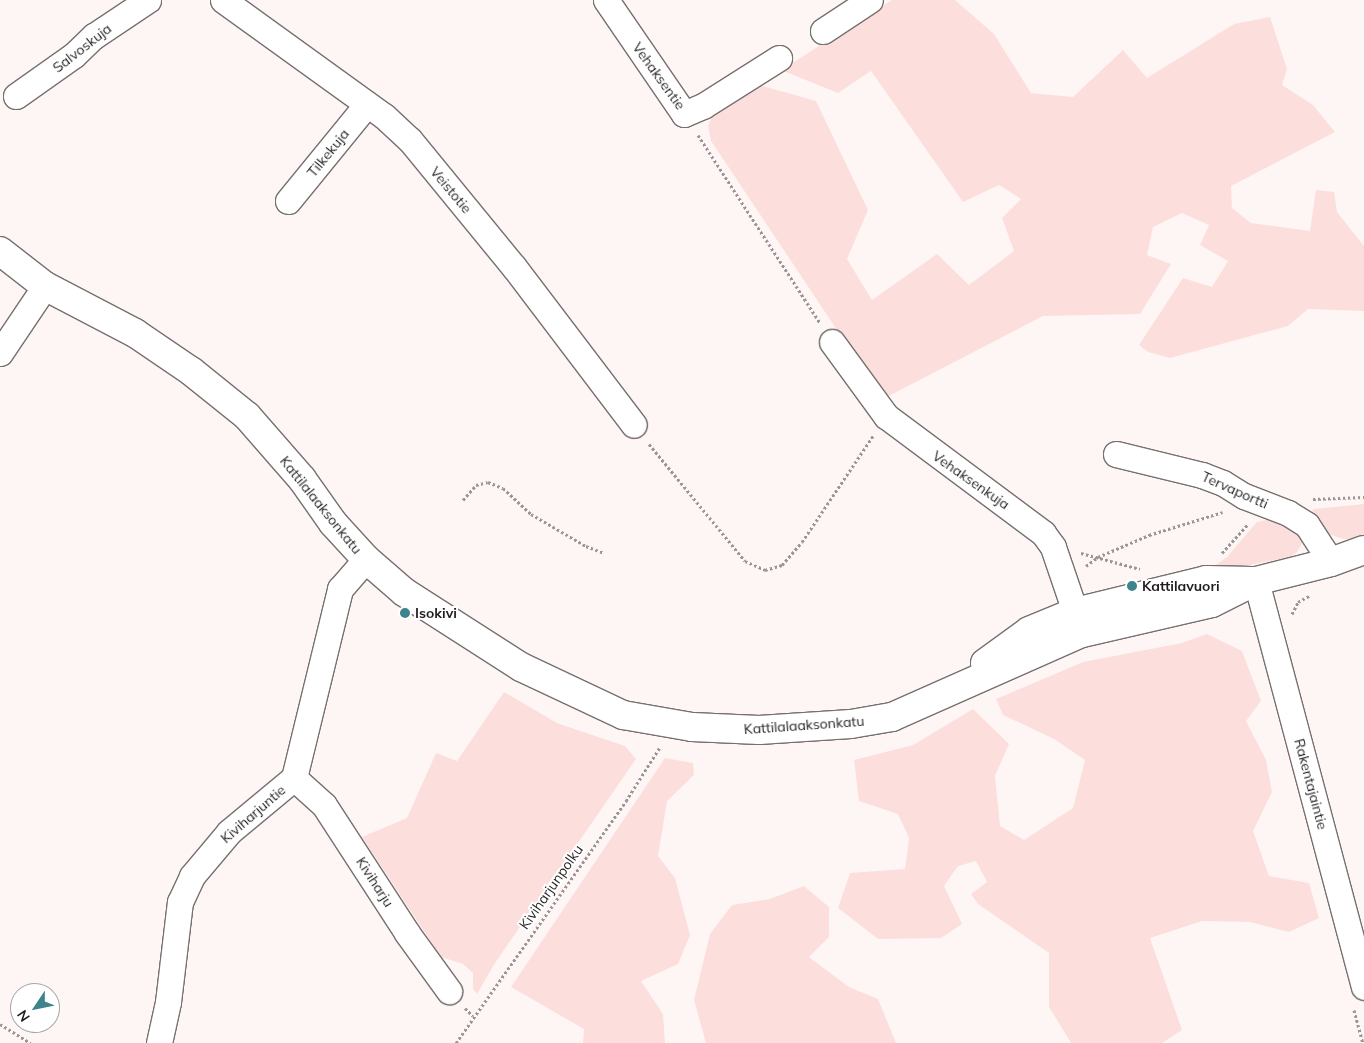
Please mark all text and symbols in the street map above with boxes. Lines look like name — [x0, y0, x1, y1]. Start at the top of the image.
street label: Salvoskuja — [49, 20, 115, 76]
street label: Vehaksentie — [629, 39, 689, 113]
street label: Tilkekuja — [304, 126, 352, 180]
street label: Veistotie — [427, 163, 475, 217]
street label: Vehaksenkuja — [929, 447, 1013, 513]
street label: Kattilalaaksonkatu — [276, 453, 366, 557]
street label: Tervaportti — [1199, 468, 1271, 512]
place label: Kattilavuori — [1142, 578, 1220, 594]
marker: Kattilavuori — [1126, 580, 1138, 592]
place label: Isokivi — [415, 605, 457, 621]
marker: Isokivi — [399, 607, 411, 619]
street label: Kattilalaaksonkatu — [743, 712, 865, 738]
street label: Rakentajaintie — [1291, 737, 1331, 831]
street label: Kiviharjuntie — [217, 781, 289, 847]
street label: Kiviharjunpolku — [516, 842, 586, 932]
street label: Kiviharju — [353, 854, 397, 910]
north arrow — [10, 983, 60, 1033]
text: N — [13, 1006, 34, 1025]

